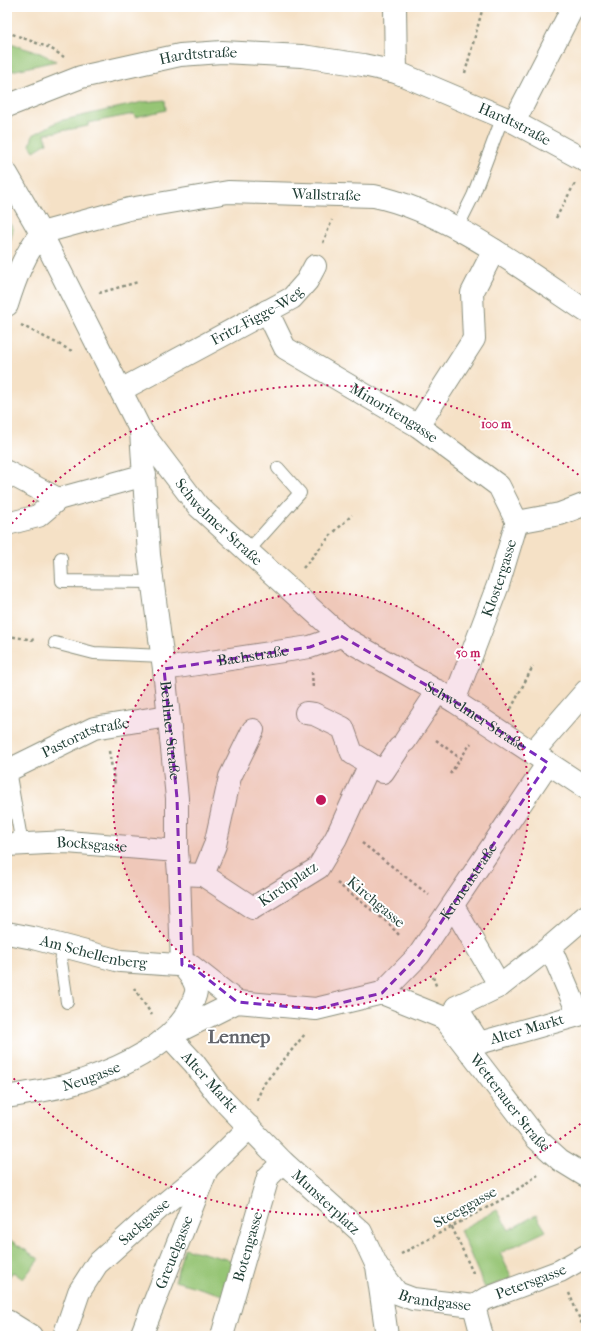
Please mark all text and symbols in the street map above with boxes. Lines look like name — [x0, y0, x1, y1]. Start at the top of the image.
street label: Hardtstraße — [157, 43, 238, 68]
street label: Hardtstraße — [476, 99, 554, 150]
street label: Wallstraße — [291, 185, 362, 205]
street label: Fritz-Figge-Weg — [208, 282, 308, 349]
street label: Minoritengasse — [347, 379, 442, 447]
text: 100 m — [481, 417, 512, 431]
street label: Schwelmer Straße — [171, 475, 267, 570]
street label: Klostergasse — [478, 537, 520, 619]
street label: Bachstraße — [216, 641, 290, 670]
text: 50 m — [456, 646, 481, 660]
street label: Schwelmer Straße — [422, 677, 530, 755]
street label: Berliner Straße — [156, 680, 184, 782]
street label: Pastoratstraße — [38, 713, 131, 762]
centre of rings — [314, 793, 328, 807]
street label: Bocksgasse — [56, 833, 128, 856]
street label: Kronenstraße — [436, 839, 501, 923]
street label: Kirchplatz — [255, 857, 321, 910]
street label: Kirchgasse — [343, 873, 409, 932]
street label: Am Schellenberg — [37, 931, 149, 972]
street label: Alter Markt — [487, 1010, 567, 1048]
district label: Lennep — [208, 1026, 270, 1048]
street label: Alter Markt — [177, 1047, 243, 1117]
street label: Wetterauer Straße — [465, 1049, 555, 1156]
street label: Neugasse — [60, 1058, 124, 1095]
street label: Munsterplatz — [288, 1166, 364, 1238]
street label: Steeggasse — [430, 1182, 500, 1232]
street label: Sackgasse — [115, 1194, 174, 1249]
street label: Botengasse — [229, 1209, 267, 1284]
street label: Greuelgasse — [151, 1212, 197, 1292]
street label: Petersgasse — [493, 1260, 570, 1303]
street label: Brandgasse — [396, 1285, 473, 1315]

